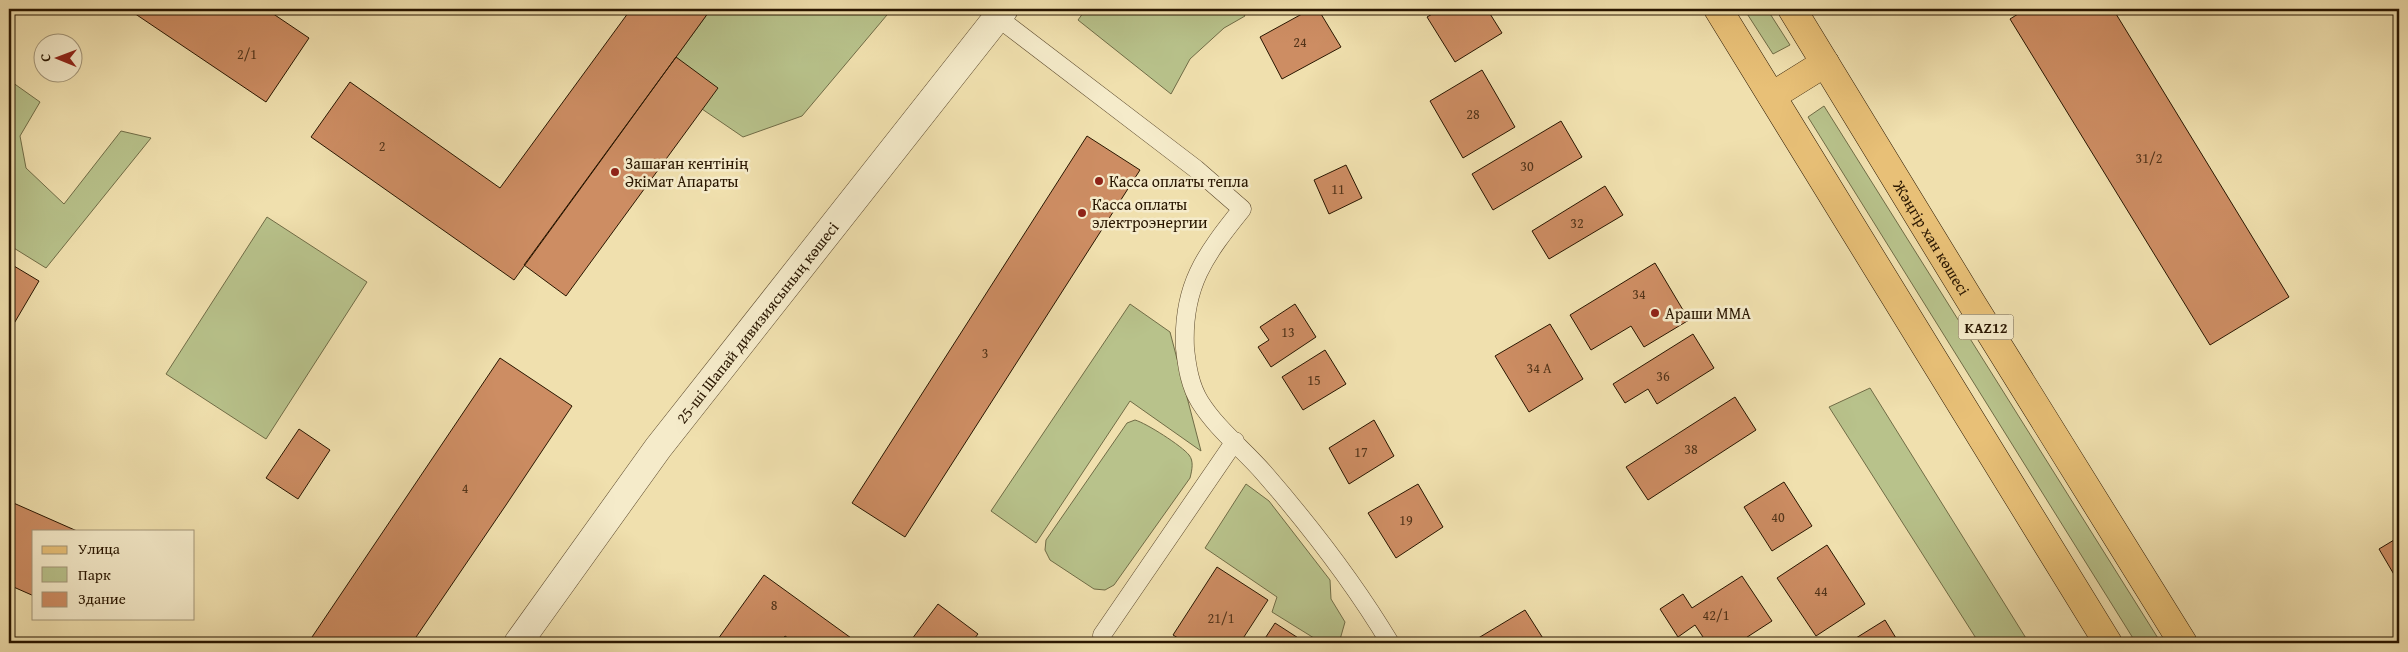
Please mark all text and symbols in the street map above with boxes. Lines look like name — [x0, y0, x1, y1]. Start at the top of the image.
north arrow — [32, 32, 82, 82]
house number: 24 — [1293, 32, 1307, 52]
house number: 2/1 — [237, 44, 257, 64]
text: С — [35, 54, 55, 62]
house number: 28 — [1466, 104, 1480, 124]
house number: 2 — [379, 136, 385, 156]
house number: 31/2 — [2136, 148, 2162, 168]
place label: Зашаған кентінің Әкімат Апараты — [625, 151, 749, 193]
house number: 30 — [1520, 156, 1534, 176]
marker: Зашаған кентінің Әкімат Апараты — [609, 166, 621, 178]
place label: Касса оплаты тепла — [1109, 169, 1249, 193]
marker: Касса оплаты тепла — [1093, 175, 1105, 187]
street label: Жәңгір хан көшесі — [1887, 175, 1976, 300]
house number: 11 — [1331, 179, 1345, 199]
place label: Касса оплаты электроэнергии — [1092, 192, 1208, 234]
marker: Касса оплаты электроэнергии — [1076, 207, 1088, 219]
house number: 32 — [1570, 213, 1584, 233]
street label: 25-ші Шапай дивизиясының көшесі — [670, 216, 845, 429]
house number: 34 — [1632, 284, 1646, 304]
place label: Араши ММА — [1665, 301, 1751, 325]
marker: Араши ММА — [1649, 307, 1661, 319]
road number: KAZ12 — [1958, 314, 2014, 340]
house number: 13 — [1281, 322, 1295, 342]
house number: 3 — [982, 343, 988, 363]
house number: 34 А — [1526, 358, 1552, 378]
house number: 36 — [1656, 366, 1670, 386]
house number: 15 — [1307, 370, 1321, 390]
house number: 38 — [1684, 439, 1698, 459]
house number: 17 — [1354, 442, 1368, 462]
house number: 4 — [462, 478, 469, 498]
house number: 40 — [1771, 507, 1785, 527]
house number: 19 — [1399, 510, 1413, 530]
legend — [32, 530, 195, 620]
text: Улица — [78, 538, 121, 559]
text: Парк — [78, 564, 111, 585]
house number: 44 — [1814, 581, 1828, 601]
text: Здание — [78, 588, 126, 609]
house number: 8 — [771, 595, 778, 615]
house number: 42/1 — [1703, 605, 1729, 625]
house number: 21/1 — [1208, 608, 1234, 628]

